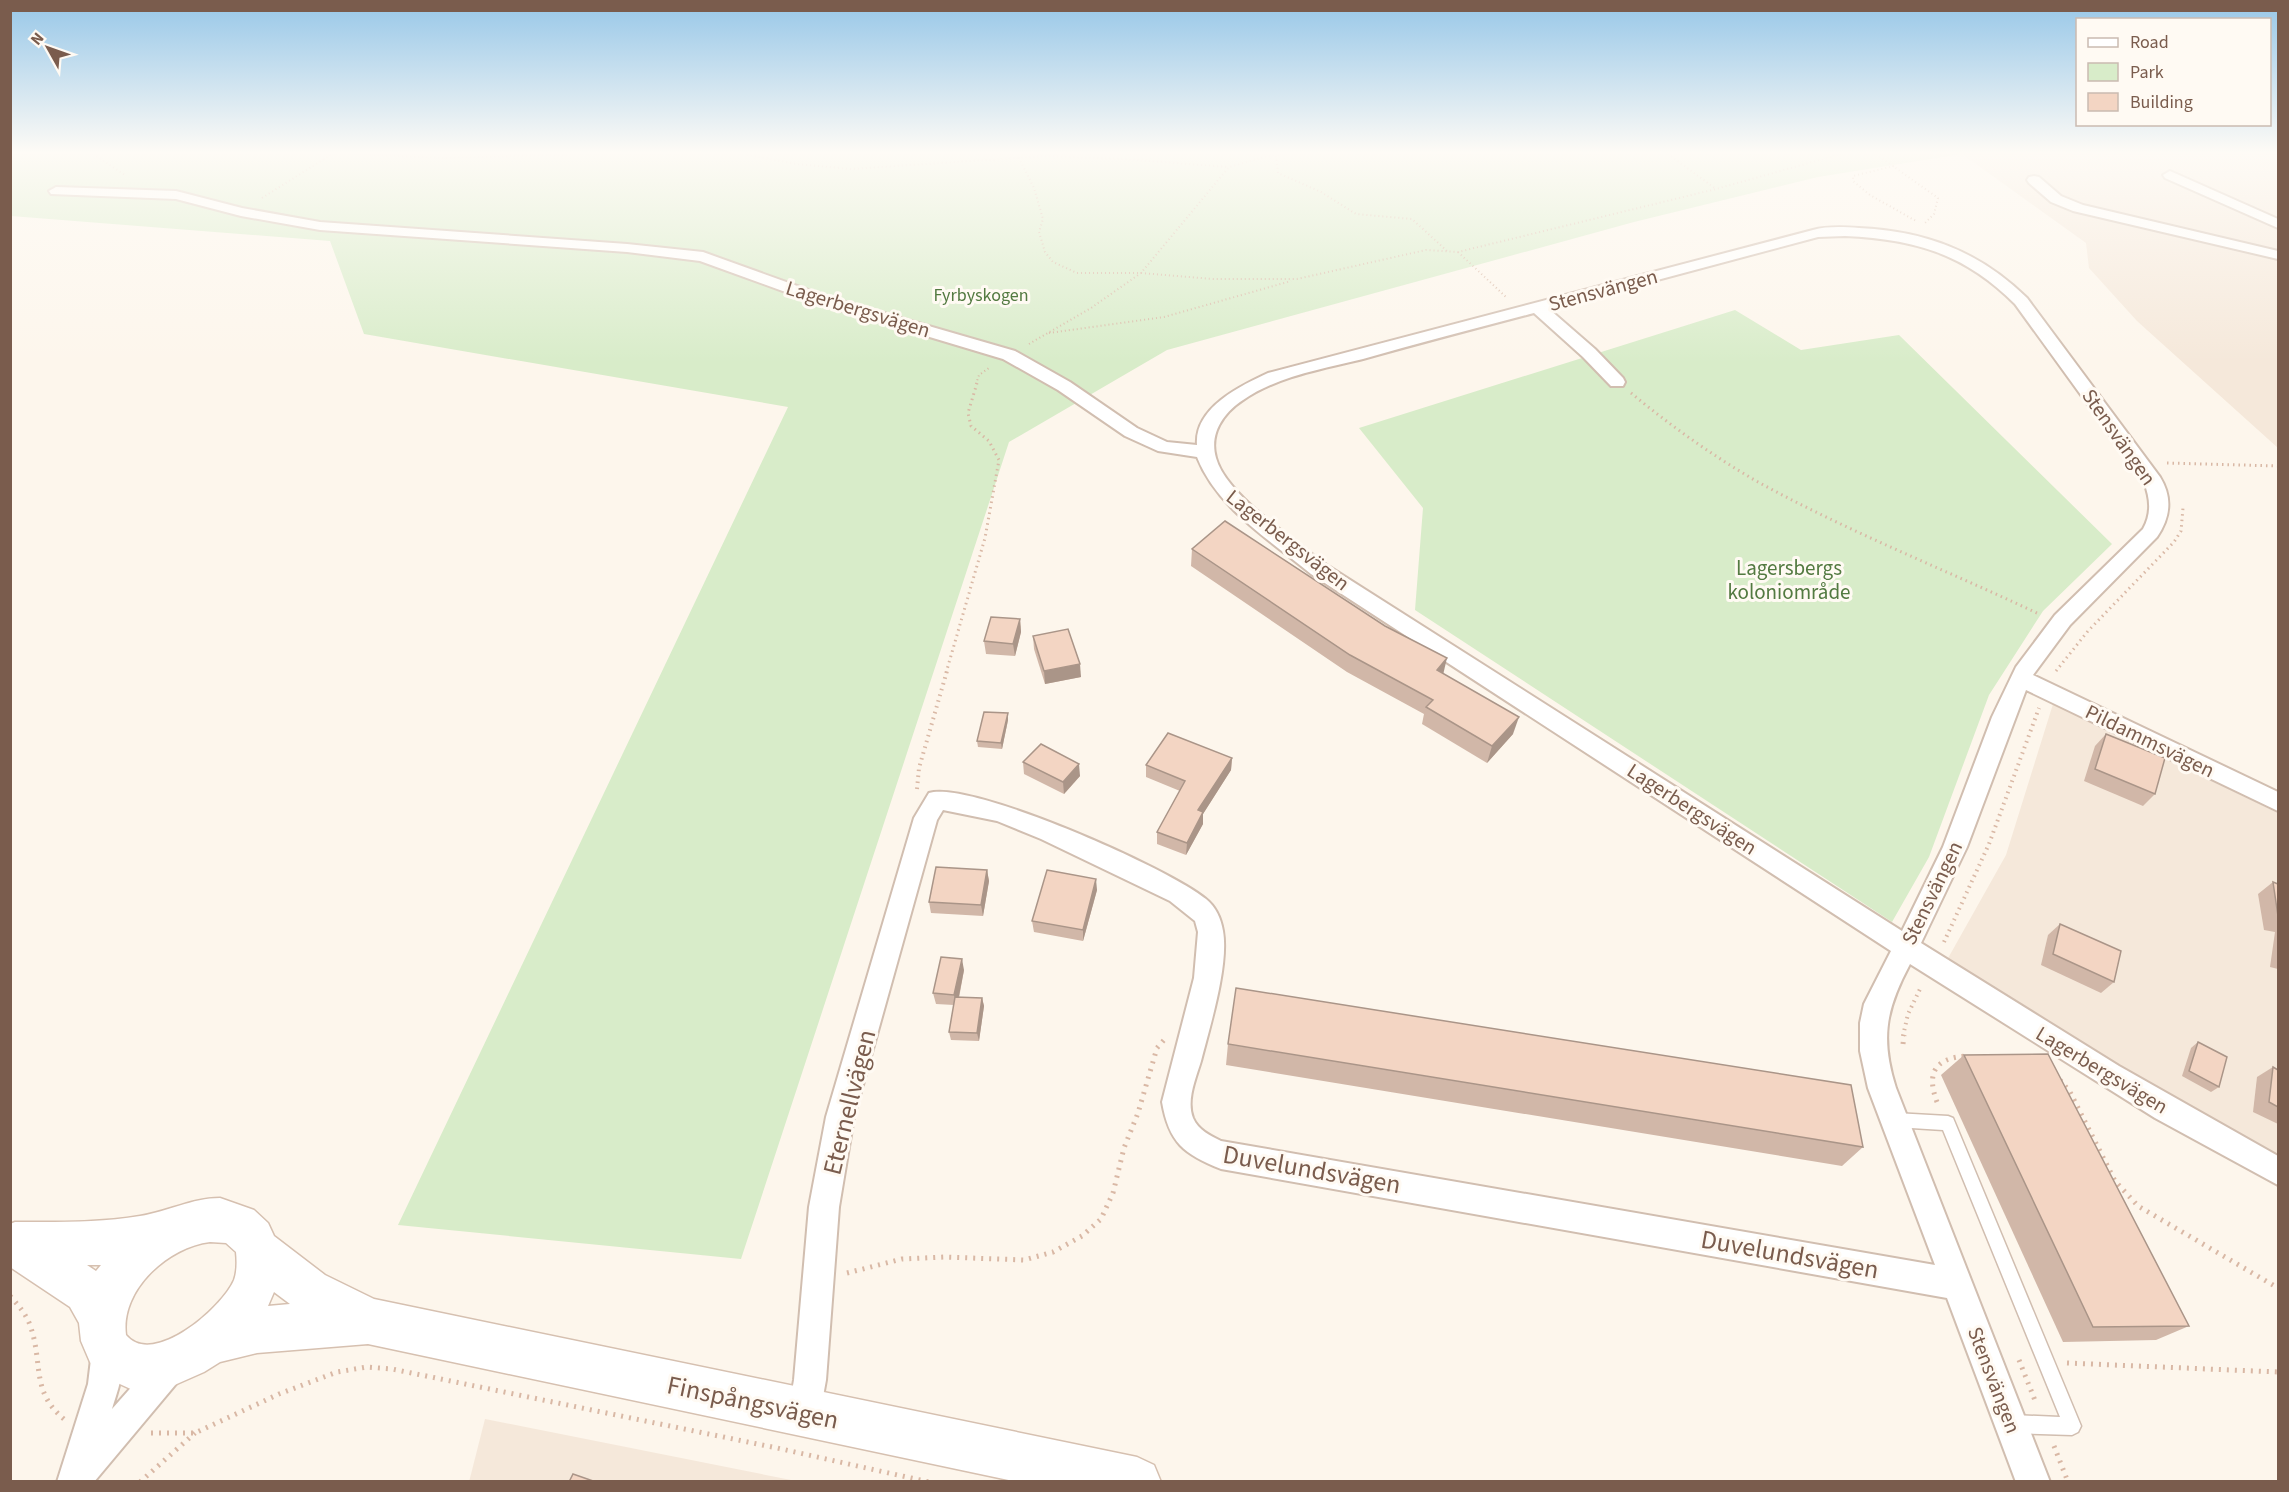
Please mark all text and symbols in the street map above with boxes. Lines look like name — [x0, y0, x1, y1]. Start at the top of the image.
north arrow — [18, 18, 78, 78]
legend — [2076, 18, 2271, 126]
text: N — [25, 28, 49, 50]
text: Road — [2130, 30, 2169, 55]
text: Park — [2130, 60, 2164, 85]
text: Building — [2130, 90, 2193, 115]
street label: Stensvängen — [1545, 261, 1661, 319]
street label: Lagerbergsvägen — [782, 273, 934, 345]
park label: Fyrbyskogen — [933, 283, 1029, 308]
street label: Stensvängen — [2075, 383, 2163, 491]
street label: Lagerbergsvägen — [1220, 482, 1356, 598]
park label: Lagersbergs koloniområde — [1727, 553, 1851, 607]
street label: Pildammsvägen — [2080, 697, 2220, 785]
street label: Lagerbergsvägen — [1621, 756, 1763, 862]
street label: Stensvängen — [1894, 836, 1970, 950]
street label: Lagerbergsvägen — [2030, 1019, 2174, 1121]
street label: Eternellvägen — [814, 1026, 885, 1179]
street label: Duvelundsvägen — [1220, 1136, 1404, 1203]
street label: Duvelundsvägen — [1698, 1221, 1882, 1288]
street label: Stensvängen — [1960, 1322, 2028, 1438]
street label: Finspångsvägen — [664, 1366, 842, 1439]

